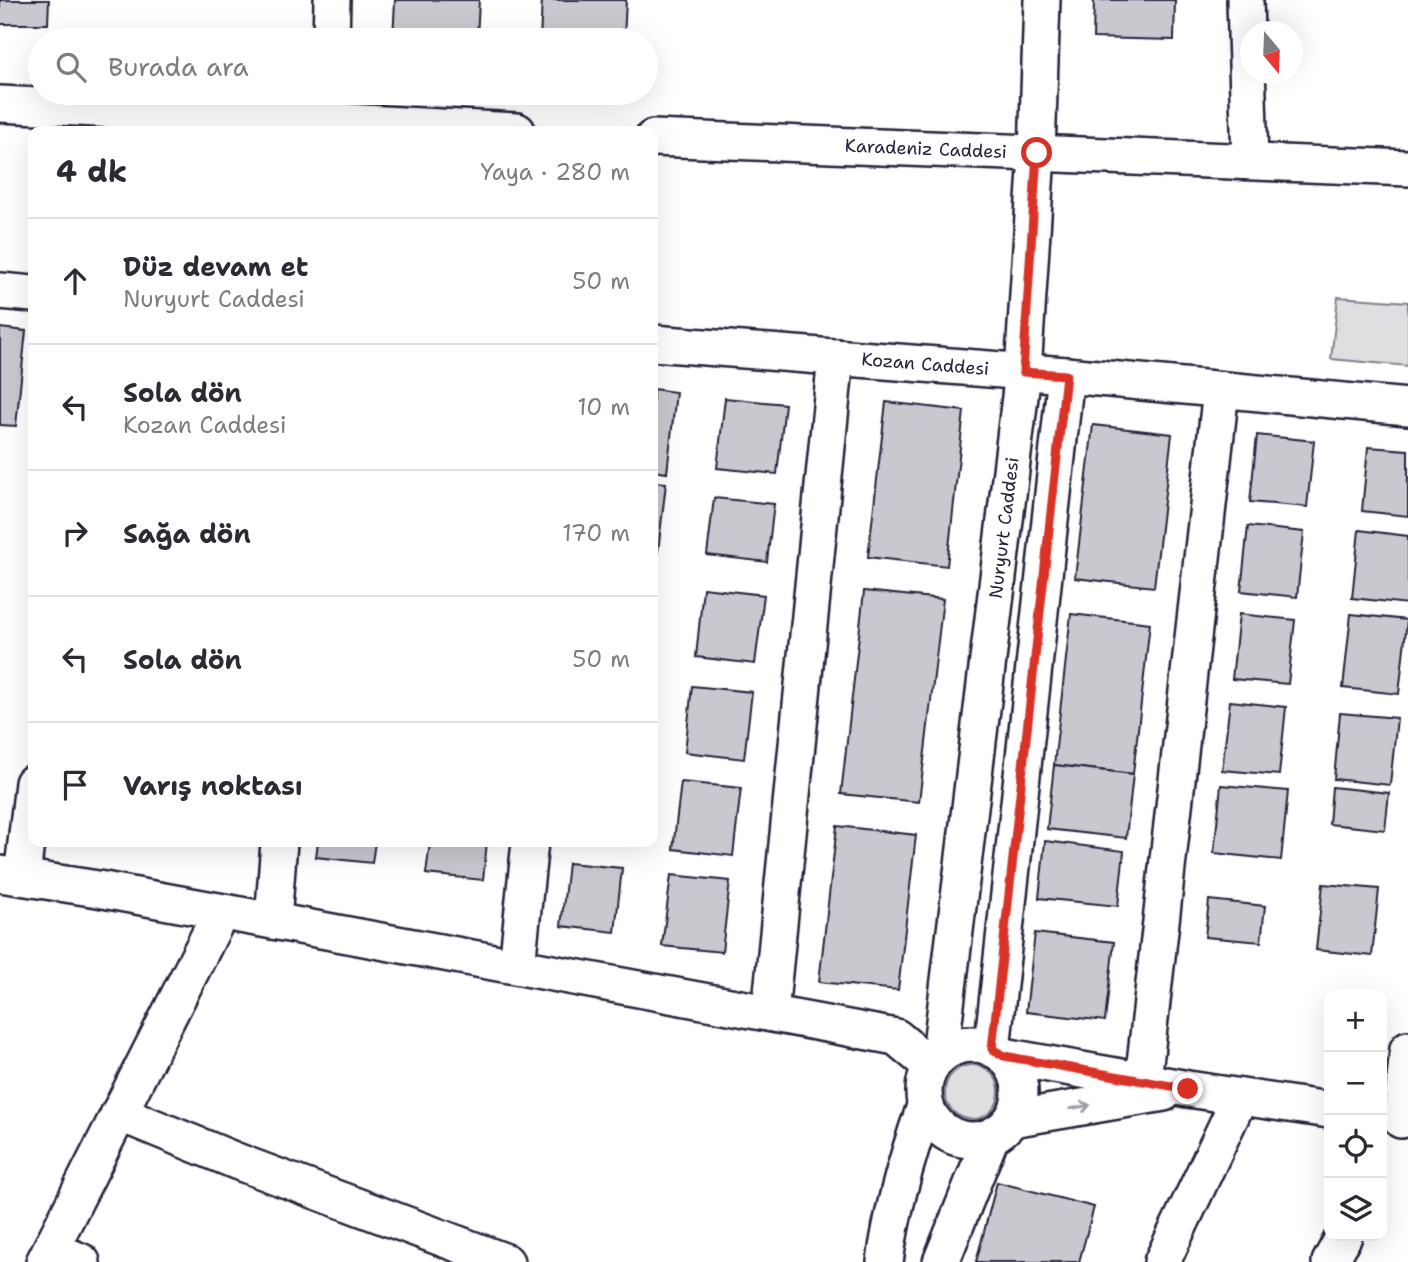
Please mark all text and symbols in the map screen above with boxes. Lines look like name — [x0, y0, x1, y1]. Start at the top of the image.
north arrow — [1240, 21, 1303, 84]
search box — [28, 28, 658, 105]
icon: search — [52, 48, 90, 86]
text: Burada ara — [108, 49, 249, 84]
street label: Karadeniz Caddesi — [844, 134, 1007, 164]
route start — [1021, 137, 1052, 168]
text: 4 dk — [56, 151, 127, 192]
text: Yaya · 280 m — [480, 157, 630, 187]
text: Düz devam et — [123, 249, 308, 284]
icon: ahead — [56, 262, 94, 300]
text: 50 m — [572, 266, 630, 296]
text: Nuryurt Caddesi — [123, 284, 305, 314]
street label: Kozan Caddesi — [860, 347, 990, 381]
text: Sola dön — [123, 375, 242, 410]
icon: left — [56, 388, 94, 426]
text: 10 m — [577, 392, 630, 422]
text: Kozan Caddesi — [123, 410, 286, 440]
street label: Nuryurt Caddesi — [984, 456, 1025, 600]
icon: right — [56, 514, 94, 552]
text: Sağa dön — [123, 516, 251, 551]
text: 170 m — [562, 518, 630, 548]
icon: left — [56, 640, 94, 678]
text: Sola dön — [123, 642, 242, 677]
text: 50 m — [572, 644, 630, 674]
icon: arrive — [56, 766, 94, 804]
text: Varış noktası — [123, 768, 303, 803]
map controls — [1324, 989, 1387, 1241]
button: + — [1324, 989, 1387, 1052]
button: − — [1324, 1052, 1387, 1115]
route end — [1172, 1073, 1203, 1104]
one-way arrow — [1068, 1100, 1090, 1114]
button: locate — [1324, 1115, 1387, 1178]
button: layers — [1324, 1178, 1387, 1241]

